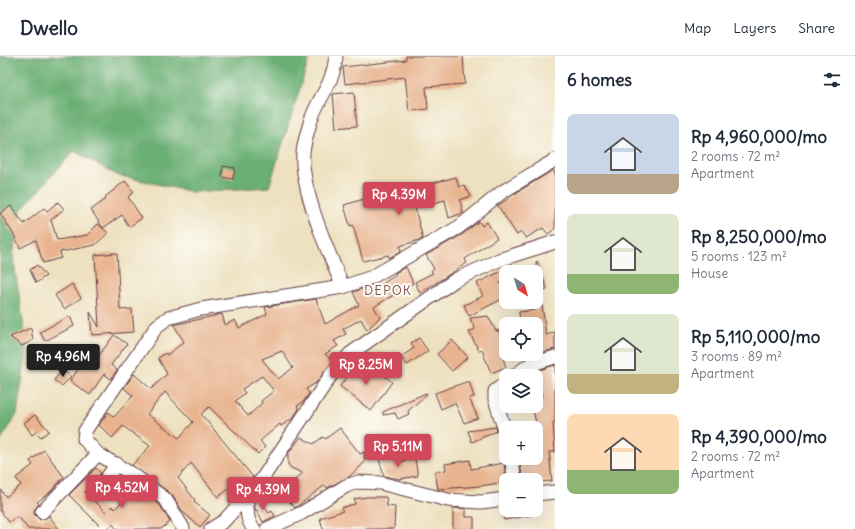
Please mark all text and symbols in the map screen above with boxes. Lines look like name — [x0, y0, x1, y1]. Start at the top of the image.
text: Dwello — [20, 16, 78, 40]
text: Map — [684, 19, 711, 37]
text: Layers — [733, 19, 776, 37]
text: Share — [798, 19, 835, 37]
text: 6 homes — [567, 69, 632, 91]
icon: filters — [821, 69, 843, 91]
text: Rp 4,960,000/mo — [691, 126, 827, 148]
icon: home — [599, 130, 647, 178]
text: 2 rooms · 72 m² — [691, 148, 780, 165]
text: Apartment — [691, 165, 754, 182]
pin: Rp 4.39M — [358, 182, 440, 216]
text: Rp 4.39M — [372, 186, 426, 203]
text: Rp 8,250,000/mo — [691, 226, 827, 248]
icon: home — [599, 230, 647, 278]
text: 5 rooms · 123 m² — [691, 248, 787, 265]
north arrow — [499, 265, 543, 309]
map controls — [499, 265, 543, 517]
text: House — [691, 265, 728, 282]
district label: DEPOK — [364, 282, 412, 299]
button: locate — [499, 317, 543, 361]
text: Rp 5,110,000/mo — [691, 326, 820, 348]
icon: home — [599, 330, 647, 378]
pin: Rp 4.96M — [22, 344, 104, 378]
text: Rp 4.96M — [36, 348, 90, 365]
text: 3 rooms · 89 m² — [691, 348, 782, 365]
pin: Rp 8.25M — [325, 352, 407, 386]
text: Rp 8.25M — [339, 356, 393, 373]
text: Apartment — [691, 365, 754, 382]
button: layers — [499, 369, 543, 413]
button: + — [499, 421, 543, 465]
text: Rp 4,390,000/mo — [691, 426, 827, 448]
icon: home — [599, 430, 647, 478]
pin: Rp 5.11M — [357, 434, 439, 468]
text: Rp 5.11M — [373, 438, 423, 455]
text: 2 rooms · 72 m² — [691, 448, 780, 465]
text: Apartment — [691, 465, 754, 482]
button: − — [499, 473, 543, 517]
pin: Rp 4.52M — [81, 475, 163, 509]
pin: Rp 4.39M — [222, 477, 304, 511]
text: Rp 4.52M — [95, 479, 149, 496]
text: Rp 4.39M — [236, 481, 290, 498]

